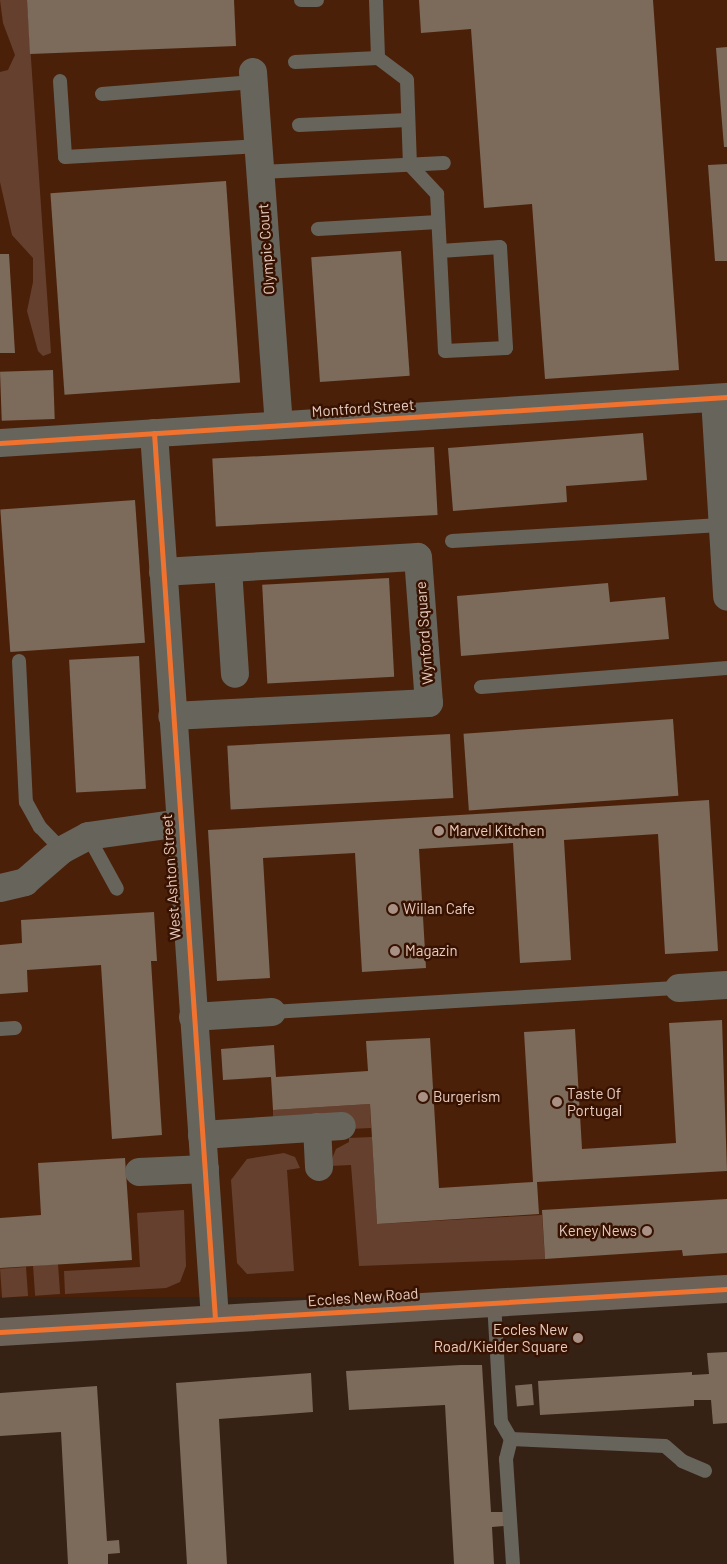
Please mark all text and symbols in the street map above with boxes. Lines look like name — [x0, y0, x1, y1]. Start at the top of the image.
street label: Olympic Court — [254, 203, 278, 295]
street label: Montford Street — [311, 395, 415, 421]
street label: Wynford Square — [411, 581, 437, 685]
street label: West Ashton Street — [158, 814, 184, 940]
place label: Marvel Kitchen — [449, 822, 545, 840]
marker: Marvel Kitchen — [433, 825, 445, 837]
place label: Willan Cafe — [403, 900, 475, 918]
marker: Willan Cafe — [387, 903, 399, 915]
place label: Magazin — [405, 942, 458, 960]
marker: Magazin — [389, 945, 401, 957]
place label: Taste Of Portugal — [567, 1084, 622, 1119]
place label: Burgerism — [433, 1088, 500, 1106]
marker: Burgerism — [417, 1091, 429, 1103]
marker: Taste Of Portugal — [551, 1096, 563, 1108]
place label: Keney News — [559, 1222, 637, 1240]
marker: Keney News — [641, 1225, 653, 1237]
street label: Eccles New Road — [307, 1284, 419, 1310]
place label: Eccles New Road/Kielder Square — [434, 1320, 568, 1355]
marker: Eccles New Road/Kielder Square — [572, 1332, 584, 1344]

